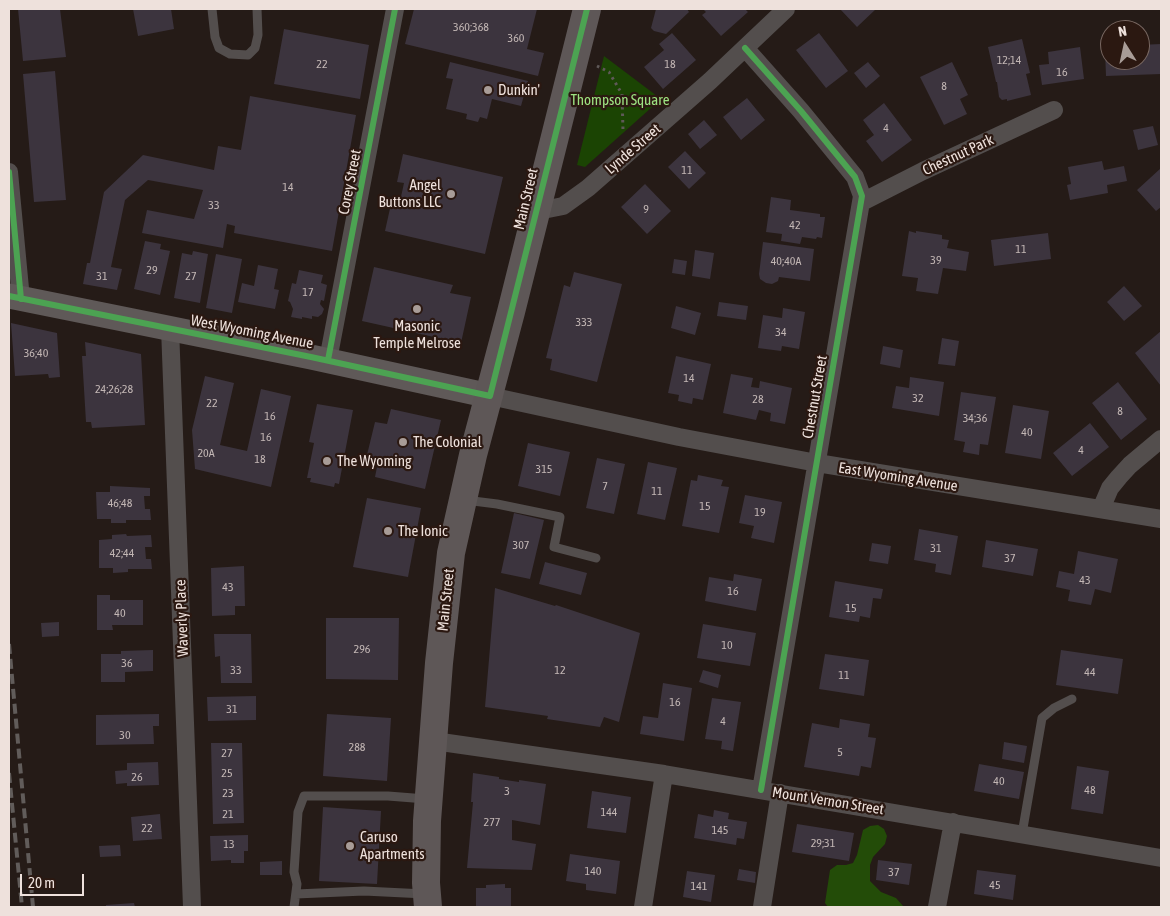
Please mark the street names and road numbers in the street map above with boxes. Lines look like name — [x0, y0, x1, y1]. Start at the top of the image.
street label: Lynde Street — [602, 120, 664, 178]
street label: Chestnut Park — [920, 131, 996, 179]
street label: Corey Street — [335, 148, 365, 216]
street label: Main Street — [510, 166, 542, 232]
street label: West Wyoming Avenue — [189, 311, 315, 353]
street label: Chestnut Street — [799, 354, 831, 440]
street label: East Wyoming Avenue — [837, 459, 959, 495]
street label: Main Street — [434, 568, 458, 632]
street label: Waverly Place — [172, 579, 192, 657]
street label: Mount Vernon Street — [771, 783, 885, 819]

